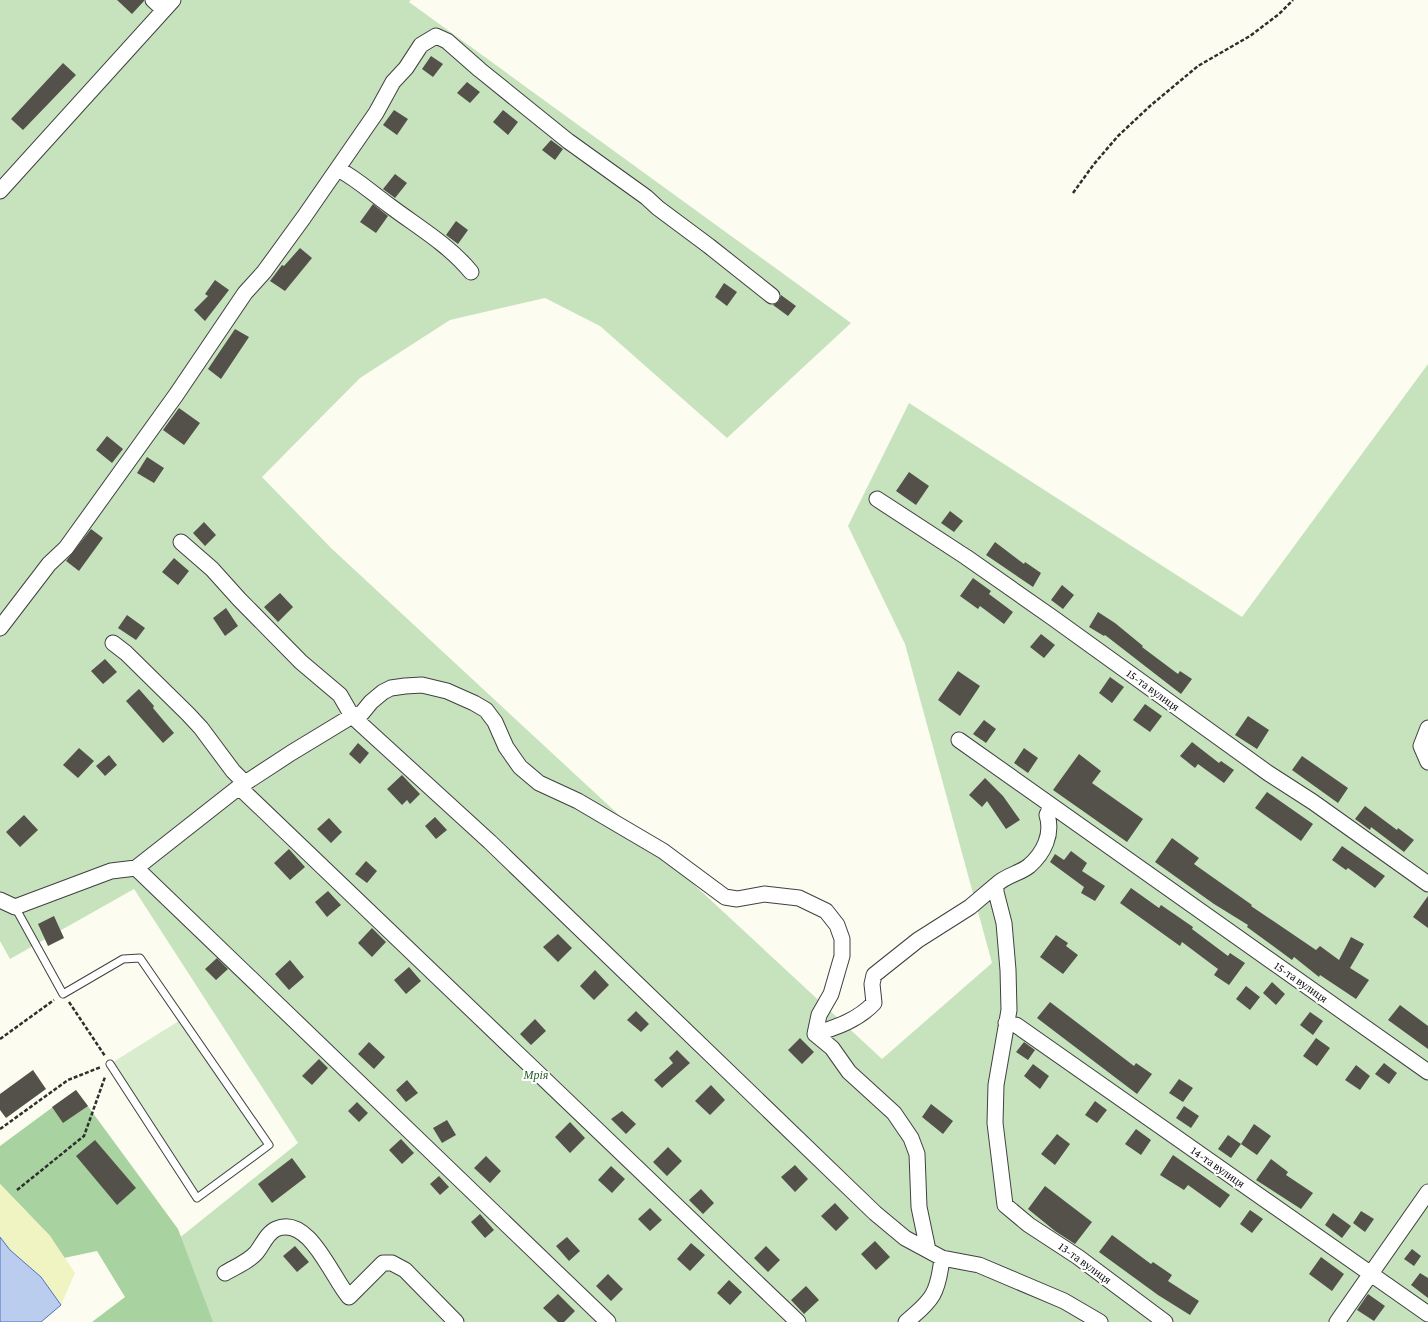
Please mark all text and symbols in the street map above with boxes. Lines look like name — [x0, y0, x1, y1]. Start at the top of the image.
street label: 15-та вулиця — [1124, 666, 1183, 714]
street label: 15-та вулиця — [1272, 958, 1331, 1006]
park label: Мрія — [523, 1068, 549, 1082]
street label: 14-та вулиця — [1188, 1143, 1248, 1191]
street label: 13-та вулиця — [1056, 1239, 1115, 1287]

